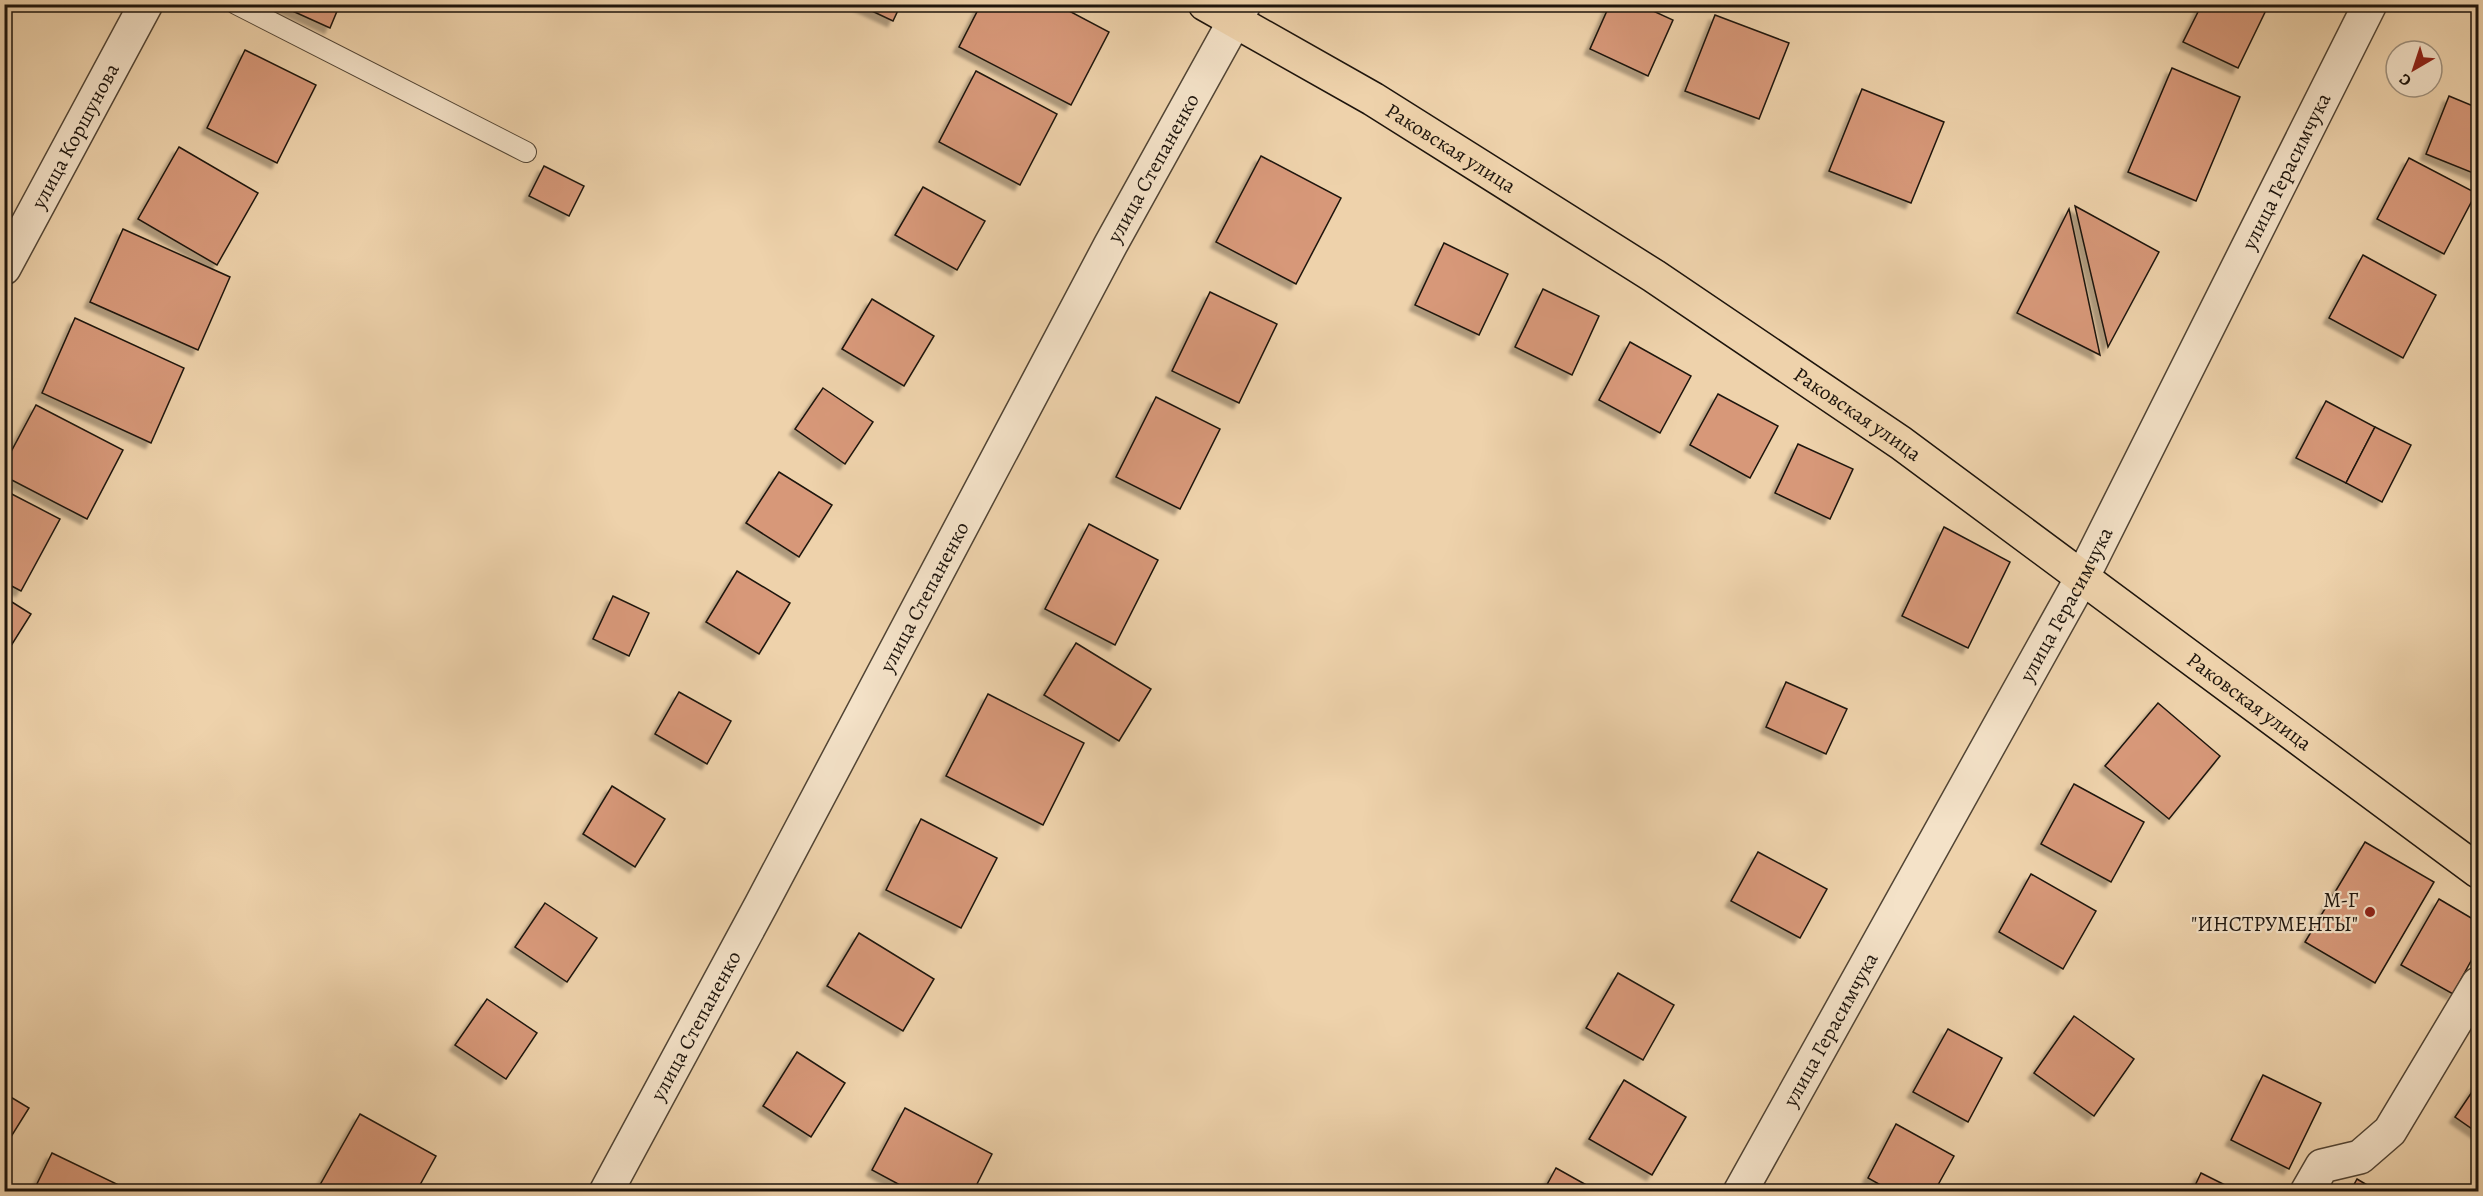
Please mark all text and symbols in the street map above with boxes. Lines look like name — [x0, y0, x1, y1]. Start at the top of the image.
north arrow — [2384, 39, 2444, 99]
street label: улица Коршунова — [24, 58, 126, 215]
text: С — [2394, 68, 2416, 92]
street label: улица Степаненко — [1100, 88, 1206, 249]
street label: улица Герасимчука — [2235, 88, 2337, 255]
street label: Раковская улица — [1380, 96, 1522, 200]
street label: Раковская улица — [1788, 360, 1928, 468]
street label: улица Степаненко — [872, 517, 976, 678]
street label: улица Герасимчука — [2012, 522, 2119, 688]
street label: Раковская улица — [2181, 646, 2318, 757]
place label: М-Г "ИНСТРУМЕНТЫ" — [2191, 886, 2359, 938]
marker: М-Г "ИНСТРУМЕНТЫ" — [2363, 905, 2377, 919]
street label: улица Степаненко — [643, 946, 748, 1107]
street label: улица Герасимчука — [1776, 947, 1885, 1112]

